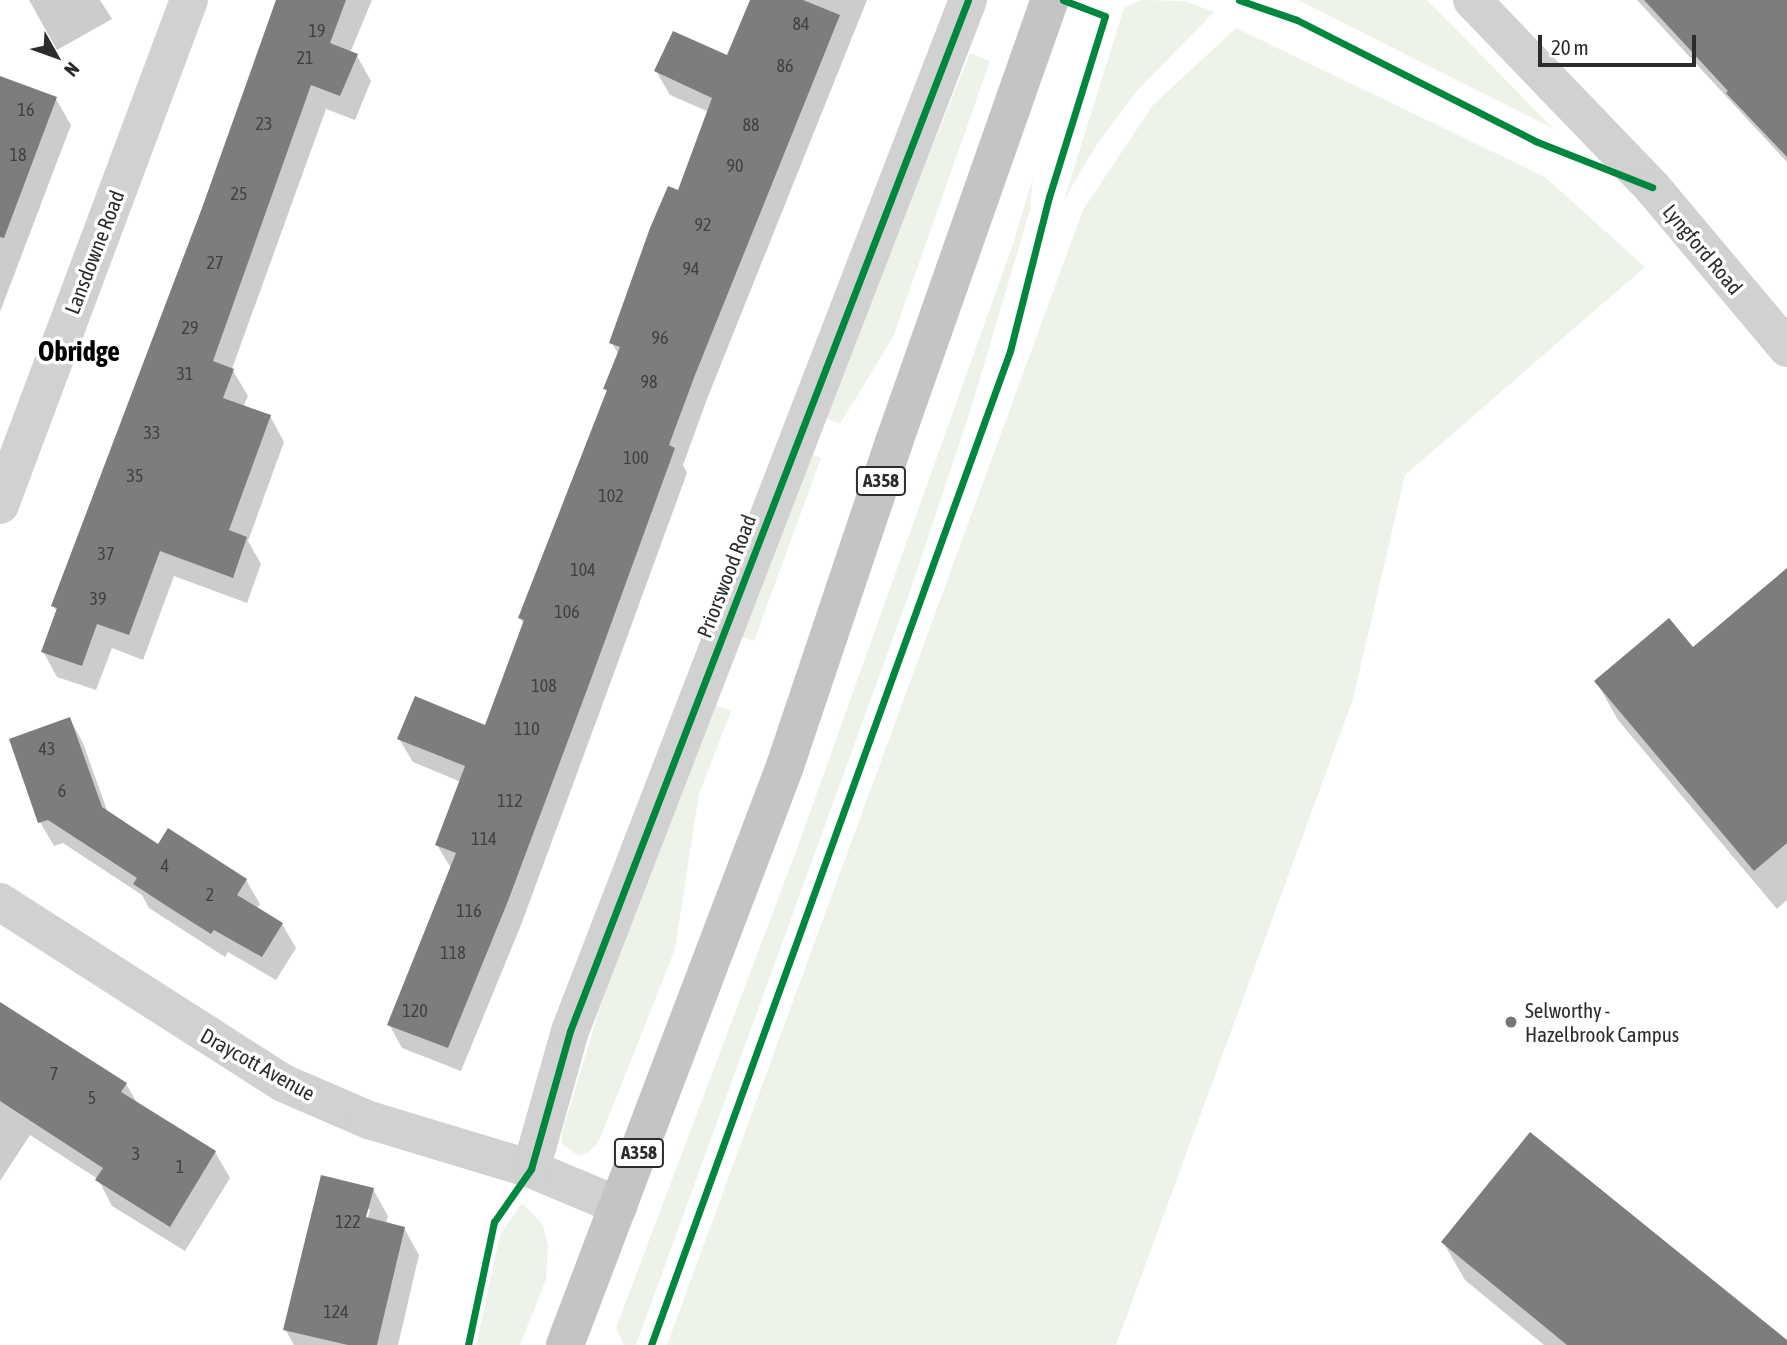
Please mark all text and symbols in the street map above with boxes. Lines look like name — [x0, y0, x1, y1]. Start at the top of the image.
house number: 84 — [793, 13, 809, 35]
house number: 19 — [309, 20, 325, 42]
north arrow — [21, 21, 91, 91]
scale bar — [1542, 21, 1700, 65]
text: 20 m — [1551, 35, 1589, 59]
house number: 21 — [297, 47, 313, 69]
house number: 86 — [777, 55, 793, 77]
text: N — [60, 58, 84, 81]
house number: 16 — [18, 99, 34, 121]
house number: 23 — [256, 113, 272, 135]
house number: 88 — [743, 114, 759, 136]
house number: 18 — [10, 144, 26, 166]
house number: 90 — [727, 155, 743, 177]
house number: 25 — [231, 183, 247, 205]
street label: Lansdowne Road — [59, 187, 129, 317]
street label: Lyngford Road — [1658, 199, 1748, 299]
house number: 92 — [695, 214, 711, 236]
house number: 27 — [207, 252, 223, 274]
house number: 94 — [683, 258, 699, 280]
house number: 29 — [182, 317, 198, 339]
house number: 96 — [652, 327, 668, 349]
district label: Obridge — [38, 334, 120, 368]
house number: 31 — [177, 363, 193, 385]
house number: 98 — [641, 371, 657, 393]
house number: 33 — [144, 422, 160, 444]
house number: 100 — [623, 447, 649, 469]
house number: 35 — [127, 465, 143, 487]
road number: A358 — [855, 466, 907, 496]
house number: 102 — [598, 485, 624, 507]
street label: Priorswood Road — [691, 511, 761, 641]
house number: 37 — [98, 543, 114, 565]
house number: 104 — [570, 559, 596, 581]
house number: 39 — [90, 588, 106, 610]
house number: 106 — [554, 601, 580, 623]
house number: 108 — [531, 675, 557, 697]
house number: 110 — [514, 718, 540, 740]
house number: 43 — [39, 738, 55, 760]
house number: 6 — [58, 780, 66, 802]
house number: 112 — [497, 790, 523, 812]
house number: 114 — [471, 828, 497, 850]
house number: 4 — [161, 855, 169, 877]
house number: 2 — [206, 884, 214, 906]
house number: 116 — [456, 900, 482, 922]
house number: 118 — [440, 942, 466, 964]
place label: Selworthy - Hazelbrook Campus — [1525, 997, 1679, 1047]
house number: 120 — [402, 1000, 428, 1022]
marker: Selworthy - Hazelbrook Campus — [1503, 1014, 1519, 1030]
street label: Draycott Avenue — [197, 1022, 319, 1106]
house number: 7 — [50, 1063, 58, 1085]
house number: 5 — [88, 1087, 96, 1109]
road number: A358 — [613, 1138, 665, 1168]
house number: 3 — [132, 1143, 140, 1165]
house number: 1 — [176, 1156, 184, 1178]
house number: 122 — [335, 1211, 361, 1233]
house number: 124 — [323, 1301, 349, 1323]

